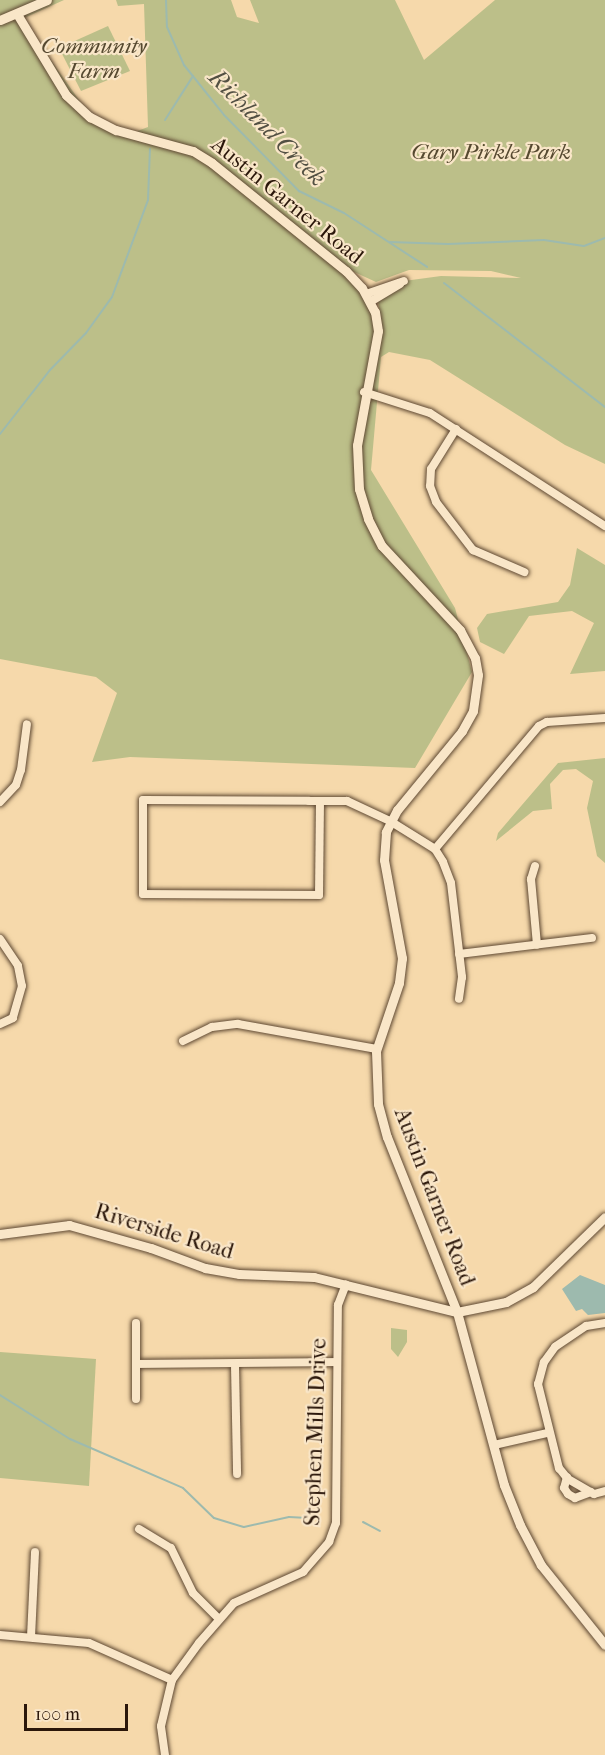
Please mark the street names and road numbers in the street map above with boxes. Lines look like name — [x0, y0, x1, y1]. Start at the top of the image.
street label: Austin Garner Road — [206, 132, 368, 270]
street label: Austin Garner Road — [388, 1104, 480, 1290]
street label: Riverside Road — [91, 1198, 237, 1266]
street label: Stephen Mills Drive — [300, 1338, 332, 1526]

